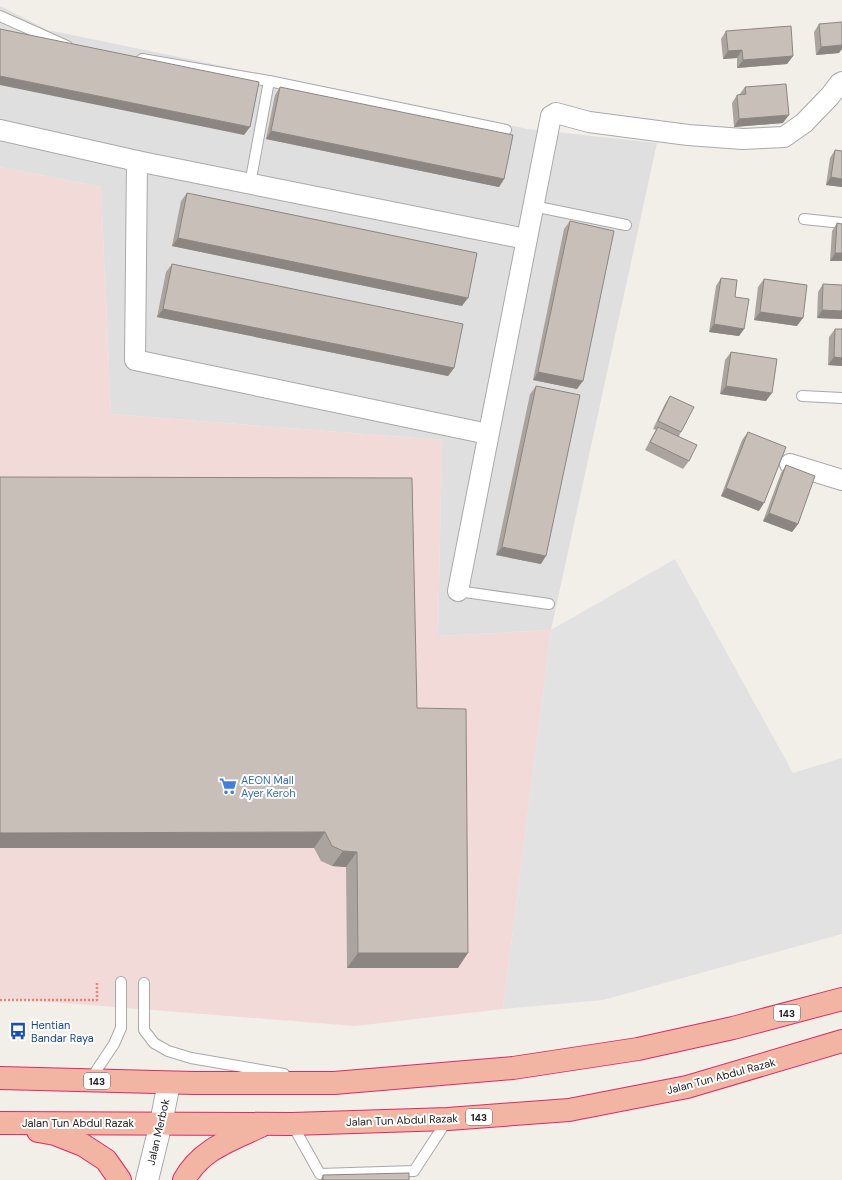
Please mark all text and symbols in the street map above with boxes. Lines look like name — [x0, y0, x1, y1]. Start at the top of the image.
place label: AEON Mall Ayer Keroh — [241, 773, 296, 800]
supermarket icon: AEON Mall Ayer Keroh — [218, 776, 238, 796]
road number: 143 — [774, 1005, 800, 1021]
place label: Hentian Bandar Raya — [31, 1018, 94, 1045]
bus stop icon: Hentian Bandar Raya — [8, 1021, 28, 1041]
street label: Jalan Tun Abdul Razak — [665, 1055, 777, 1097]
road number: 143 — [84, 1073, 110, 1089]
street label: Jalan Merbok — [144, 1097, 173, 1167]
road number: 143 — [466, 1109, 492, 1125]
street label: Jalan Tun Abdul Razak — [346, 1111, 459, 1129]
street label: Jalan Tun Abdul Razak — [22, 1116, 134, 1130]

